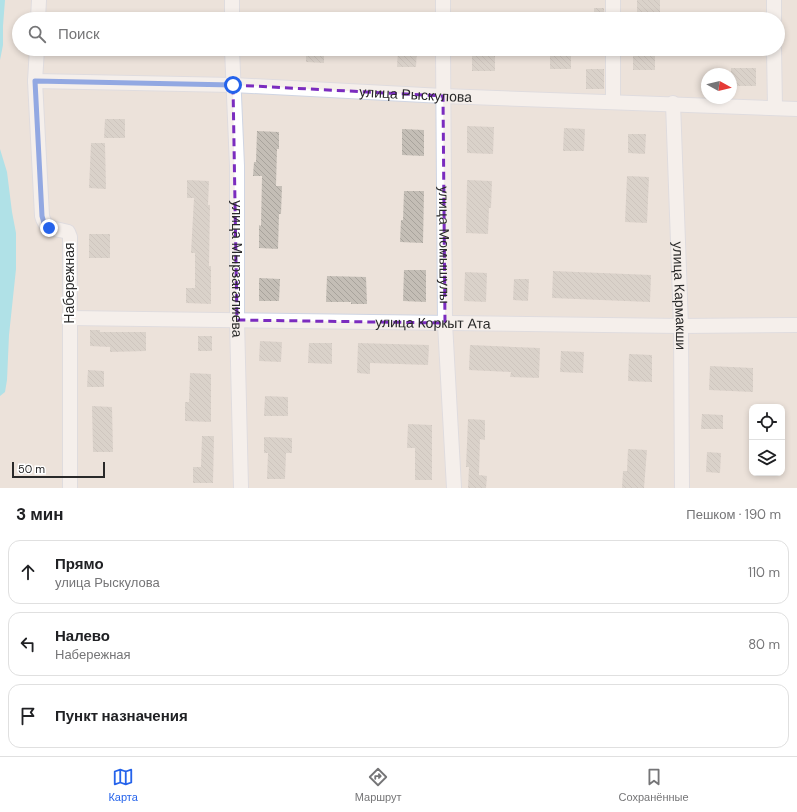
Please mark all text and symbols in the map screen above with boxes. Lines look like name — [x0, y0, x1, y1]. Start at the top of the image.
search box — [12, 12, 785, 56]
icon: search — [26, 23, 48, 45]
text: Поиск — [58, 24, 100, 44]
north arrow — [701, 68, 737, 104]
route start — [224, 76, 242, 94]
street label: улица Рыскулова — [359, 83, 473, 106]
street label: улица Момышулы — [435, 186, 454, 304]
street label: улица Мырзагалиева — [228, 200, 246, 338]
route end — [40, 219, 58, 237]
street label: улица Кармакши — [669, 241, 690, 350]
street label: Набережная — [60, 242, 78, 324]
street label: улица Коркыт Ата — [375, 313, 491, 333]
map controls — [749, 404, 785, 476]
button: locate — [749, 404, 785, 440]
button: layers — [749, 440, 785, 476]
scale bar — [12, 460, 105, 479]
text: 50 m — [18, 462, 45, 476]
text: 3 мин — [16, 503, 64, 525]
text: Пешком · 190 m — [686, 506, 781, 523]
text: Прямо — [55, 554, 104, 574]
icon: ahead — [17, 561, 39, 583]
text: 110 m — [748, 564, 780, 581]
text: улица Рыскулова — [55, 574, 160, 591]
text: Налево — [55, 626, 110, 646]
icon: left — [17, 633, 39, 655]
text: 80 m — [748, 636, 780, 653]
text: Набережная — [55, 646, 131, 663]
icon: arrive — [17, 705, 39, 727]
text: Пункт назначения — [55, 706, 188, 726]
tab: Карта — [108, 766, 138, 804]
tab: Маршрут — [355, 766, 402, 804]
tab: Сохранённые — [619, 766, 689, 804]

